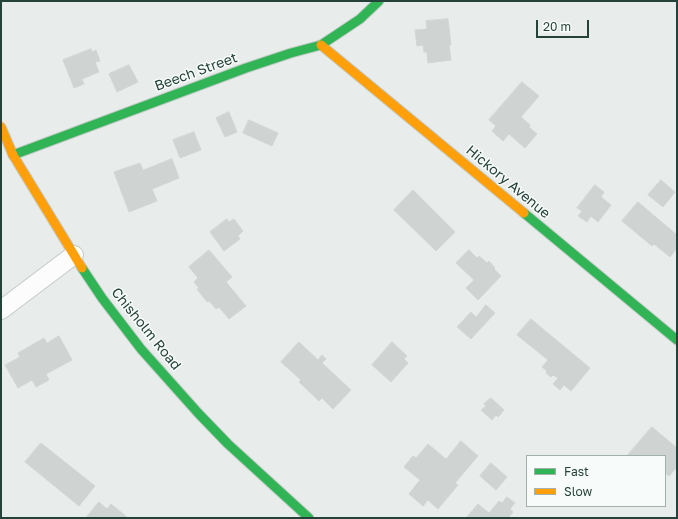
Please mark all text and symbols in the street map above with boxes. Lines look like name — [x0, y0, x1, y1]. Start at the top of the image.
scale bar — [538, 12, 591, 38]
text: 20 m — [543, 19, 571, 34]
street label: Beech Street — [152, 49, 240, 95]
street label: Hickory Avenue — [463, 142, 553, 222]
street label: Chisholm Road — [108, 284, 184, 374]
legend — [526, 455, 666, 507]
text: Fast — [564, 464, 589, 479]
text: Slow — [564, 484, 592, 499]

